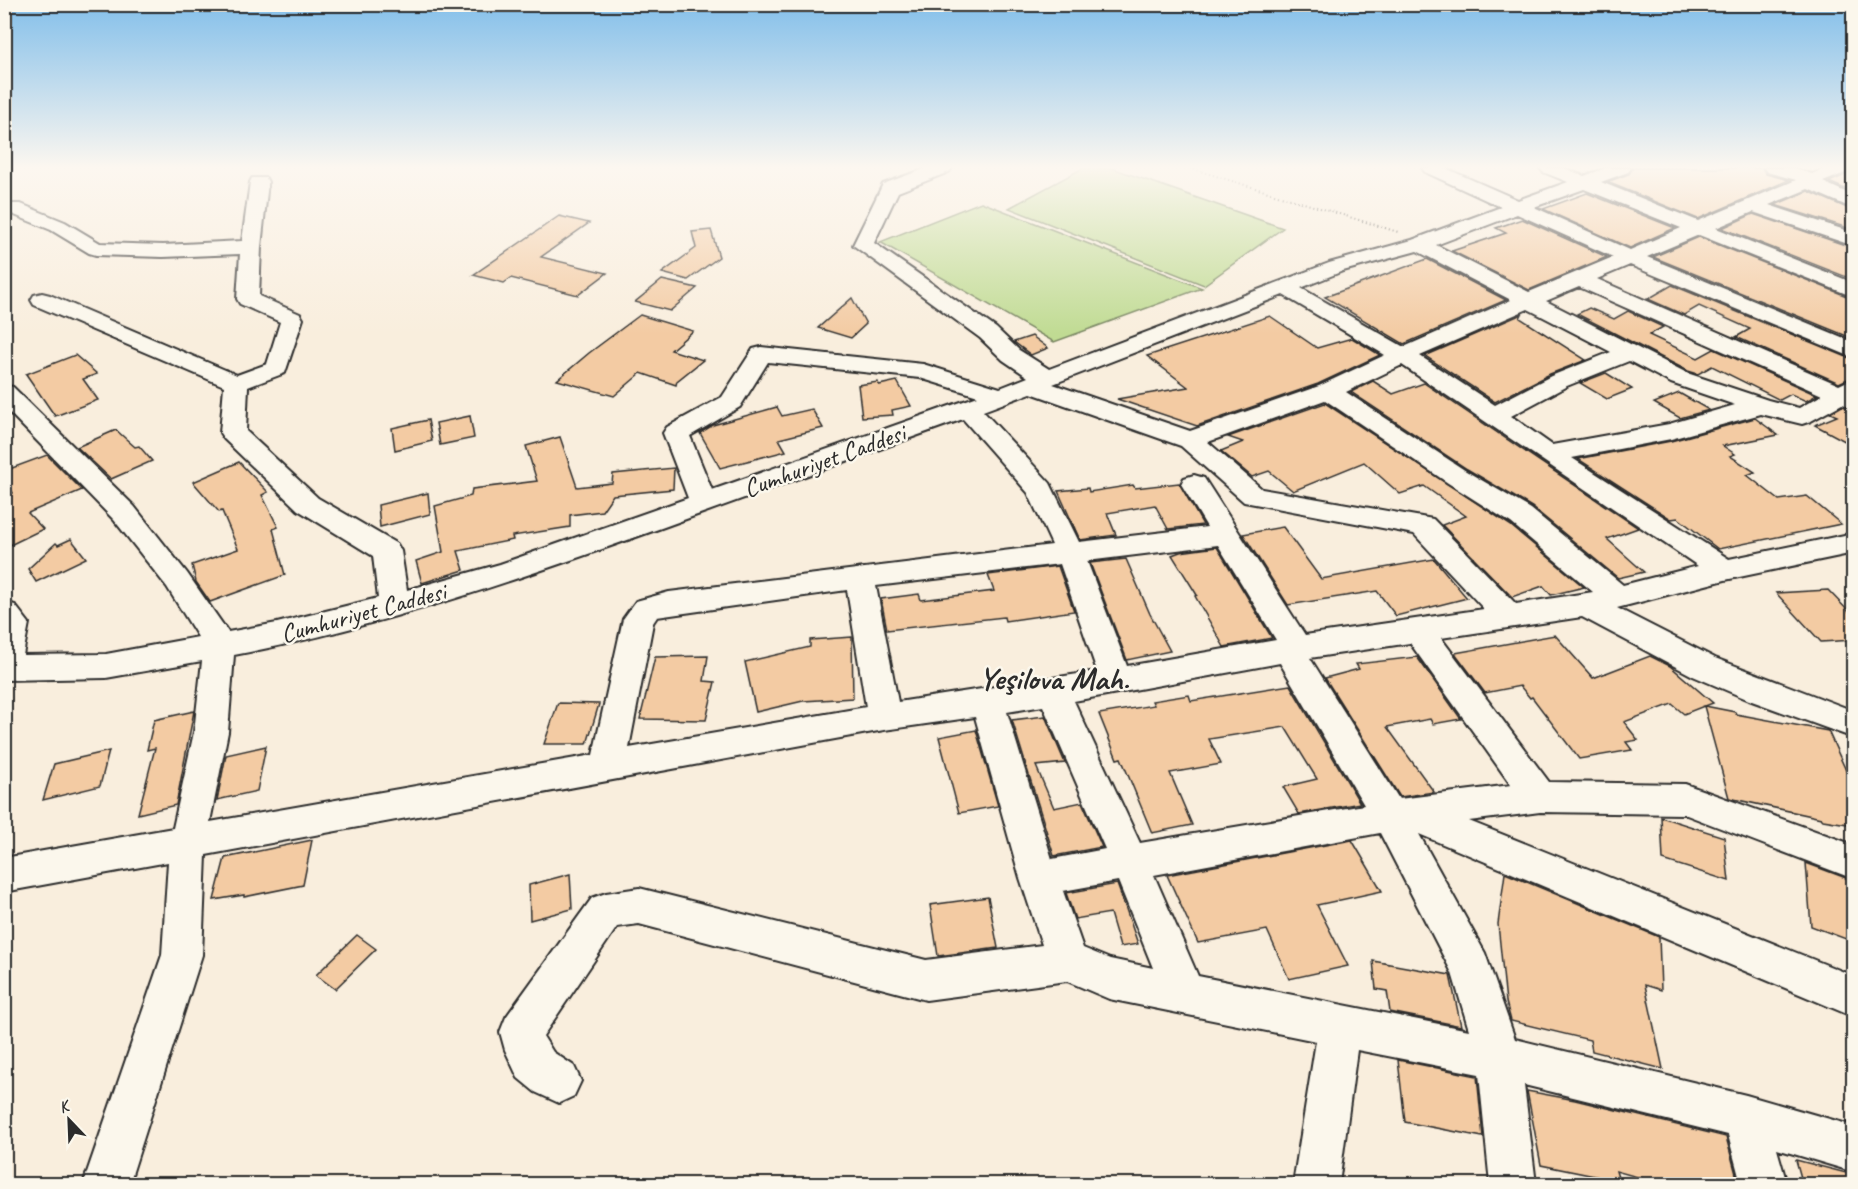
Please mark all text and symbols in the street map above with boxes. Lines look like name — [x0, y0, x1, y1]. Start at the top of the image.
street label: Cumhuriyet Caddesi — [739, 415, 912, 505]
street label: Cumhuriyet Caddesi — [277, 574, 452, 650]
district label: Yeşilova Mah. — [979, 658, 1130, 699]
north arrow — [39, 1090, 99, 1150]
text: K — [56, 1095, 75, 1118]

